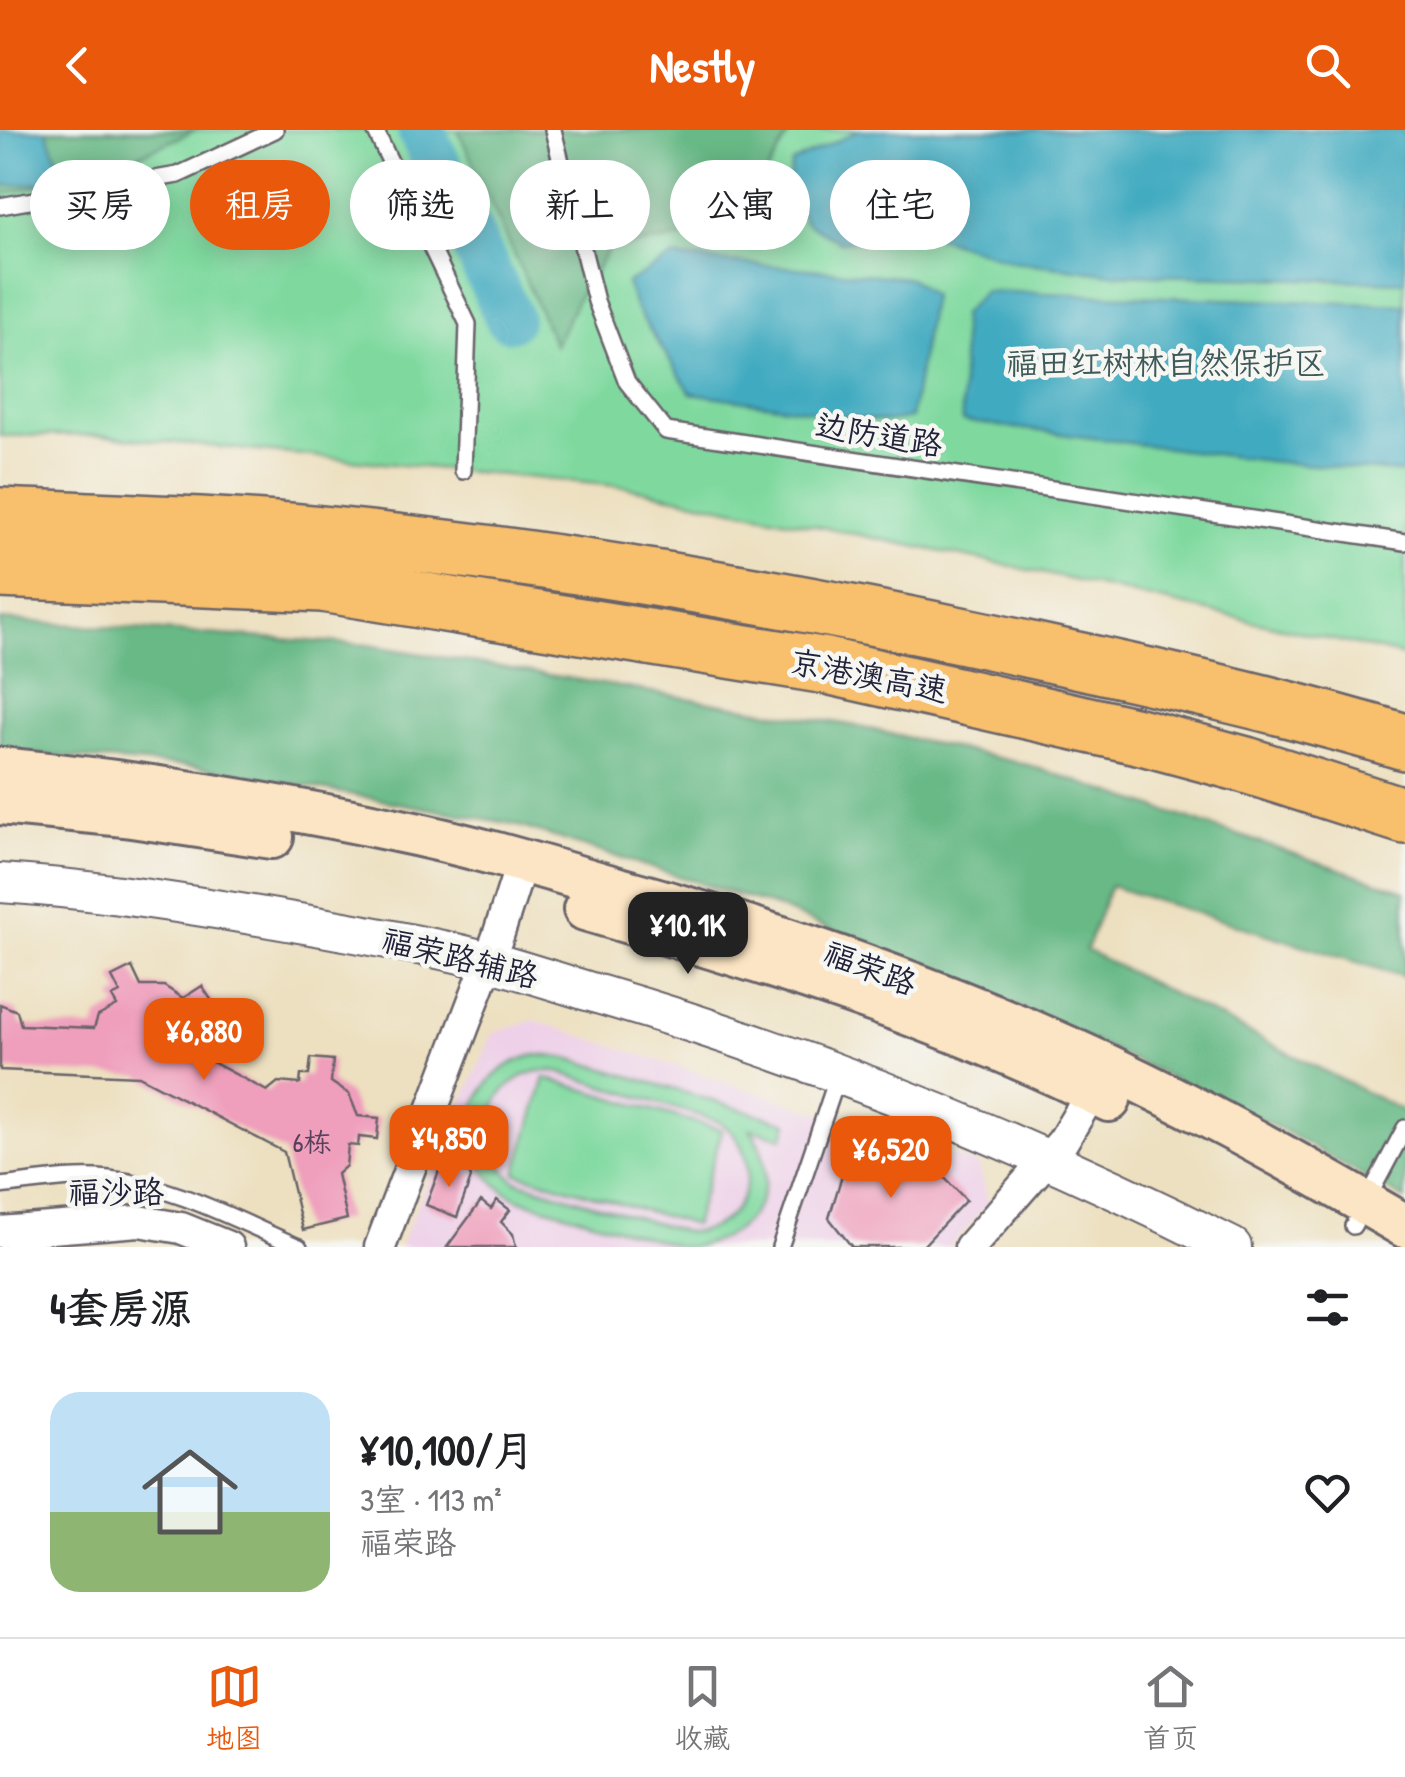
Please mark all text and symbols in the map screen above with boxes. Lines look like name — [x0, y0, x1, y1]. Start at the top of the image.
text: Nestly — [650, 35, 755, 96]
icon: back — [50, 38, 105, 93]
icon: search — [1300, 38, 1355, 93]
chip: 买房 — [30, 160, 170, 250]
chip: 租房 — [190, 160, 330, 250]
chip: 筛选 — [350, 160, 490, 250]
chip: 新上 — [510, 160, 650, 250]
chip: 公寓 — [670, 160, 810, 250]
chip: 住宅 — [830, 160, 970, 250]
park label: 福田红树林自然保护区 — [1006, 341, 1326, 384]
street label: 边防道路 — [812, 403, 946, 466]
street label: 京港澳高速 — [786, 639, 952, 712]
pin: ¥10.1K — [607, 892, 769, 977]
text: ¥10.1K — [650, 903, 726, 946]
street label: 福荣路辅路 — [377, 917, 543, 998]
street label: 福荣路 — [818, 930, 923, 1005]
pin: ¥6,880 — [123, 998, 285, 1083]
text: ¥6,880 — [166, 1009, 242, 1052]
pin: ¥4,850 — [368, 1105, 530, 1190]
text: ¥4,850 — [411, 1116, 487, 1159]
pin: ¥6,520 — [810, 1116, 972, 1201]
house number: 6栋 — [292, 1123, 332, 1161]
text: ¥6,520 — [853, 1127, 929, 1170]
street label: 福沙路 — [68, 1170, 164, 1213]
text: 4套房源 — [50, 1279, 192, 1336]
icon: filters — [1300, 1280, 1355, 1335]
text: ¥10,100/月 — [360, 1421, 535, 1478]
icon: home — [130, 1432, 250, 1552]
icon: heart — [1300, 1465, 1355, 1520]
text: 3室 · 113 m² — [360, 1478, 502, 1521]
text: 福荣路 — [360, 1521, 456, 1564]
tab: 地图 — [206, 1659, 262, 1757]
tab: 收藏 — [674, 1659, 731, 1757]
tab: 首页 — [1143, 1659, 1199, 1757]

